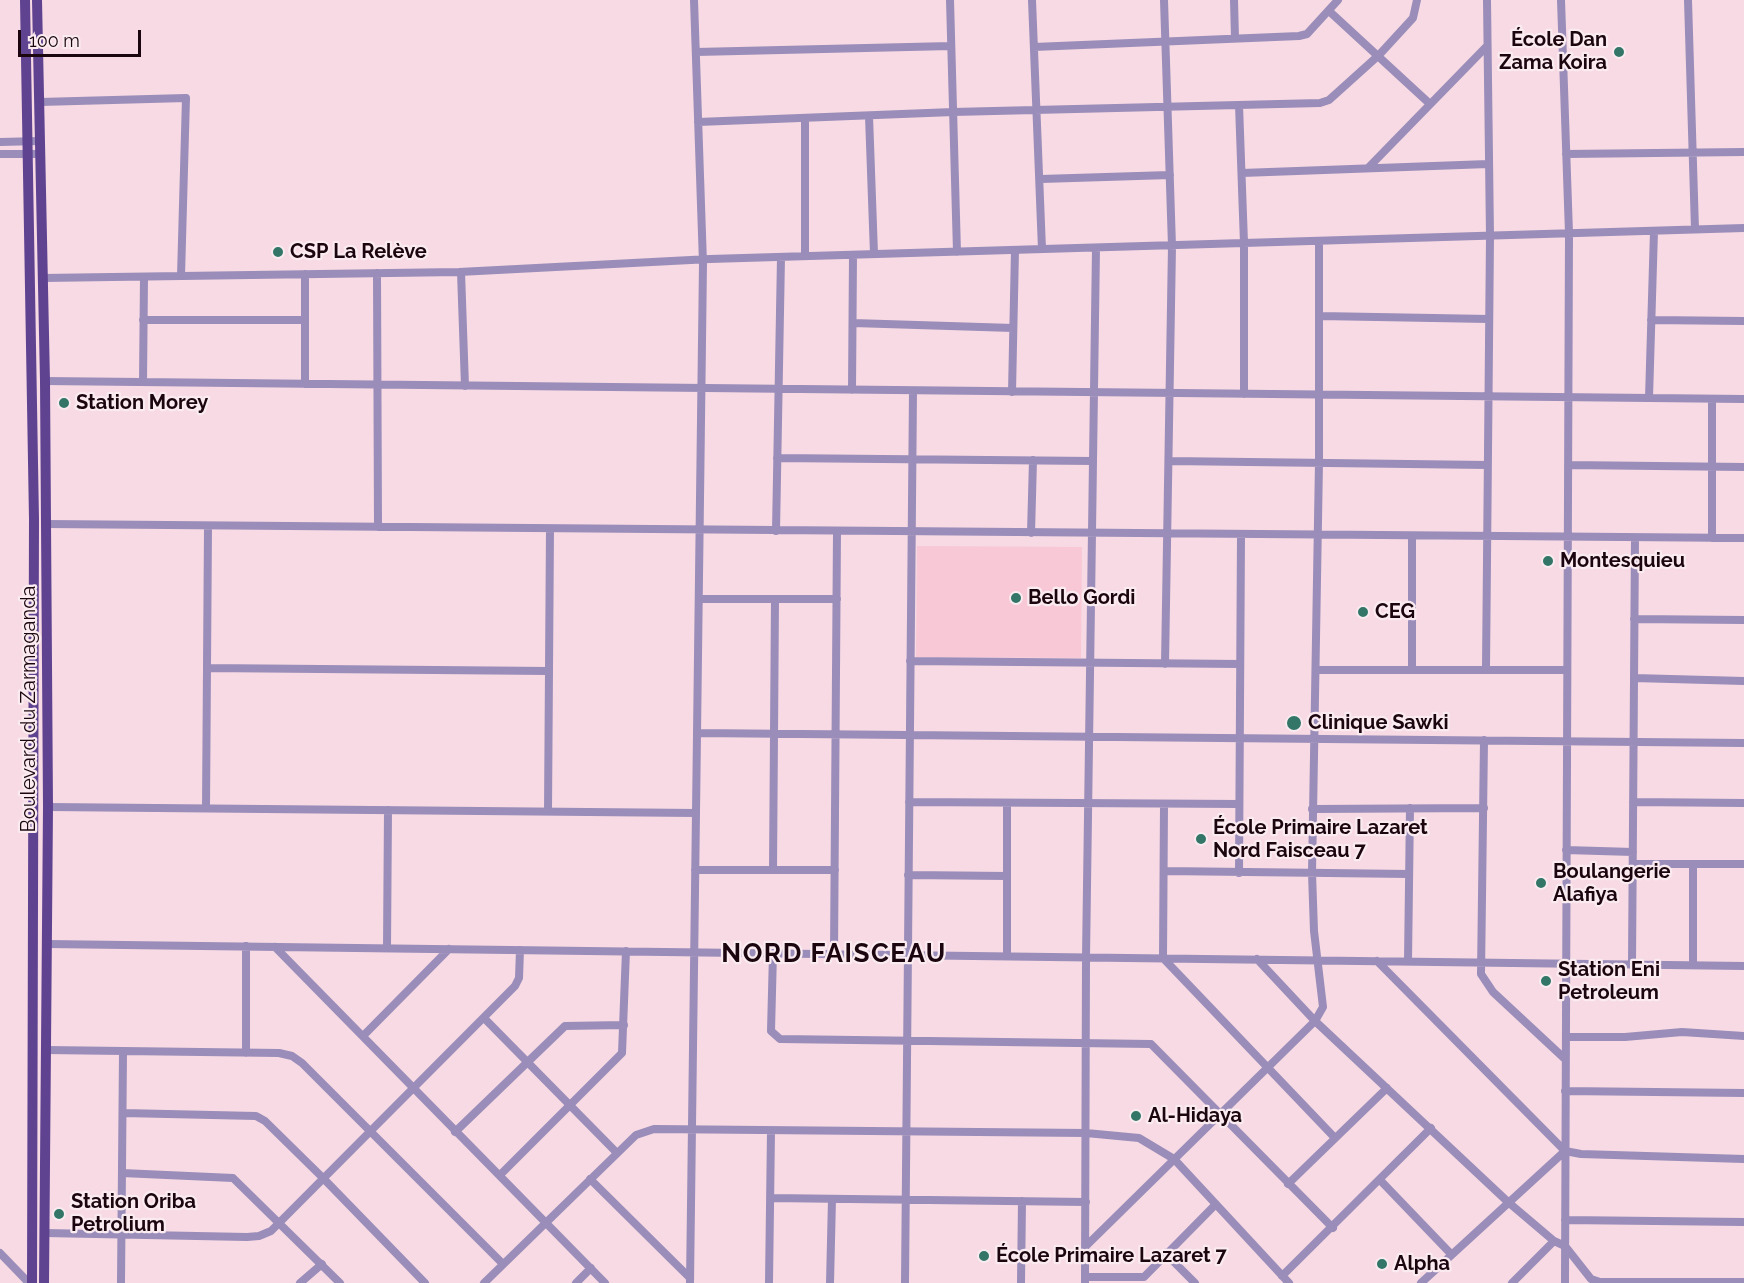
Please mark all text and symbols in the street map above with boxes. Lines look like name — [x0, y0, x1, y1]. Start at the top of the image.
scale bar — [21, 18, 144, 56]
place label: École Dan Zama Koira — [1499, 28, 1607, 75]
text: 100 m — [29, 30, 80, 51]
marker: École Dan Zama Koira — [1612, 45, 1626, 59]
place label: CSP La Relève — [290, 240, 427, 264]
marker: CSP La Relève — [271, 245, 285, 259]
place label: Station Morey — [76, 391, 208, 415]
marker: Station Morey — [57, 396, 71, 410]
place label: Montesquieu — [1560, 549, 1685, 573]
marker: Montesquieu — [1541, 554, 1555, 568]
street label: Boulevard du Zarmaganda — [17, 585, 41, 833]
place label: Bello Gordi — [1028, 586, 1135, 610]
marker: Bello Gordi — [1009, 591, 1023, 605]
place label: CEG — [1375, 600, 1415, 624]
marker: CEG — [1356, 605, 1370, 619]
place label: Clinique Sawki — [1308, 711, 1449, 735]
marker: Clinique Sawki — [1285, 714, 1303, 732]
place label: École Primaire Lazaret Nord Faisceau 7 — [1213, 816, 1428, 863]
marker: École Primaire Lazaret Nord Faisceau 7 — [1194, 832, 1208, 846]
place label: Boulangerie Alafiya — [1553, 860, 1670, 907]
marker: Boulangerie Alafiya — [1534, 876, 1548, 890]
district label: NORD FAISCEAU — [721, 938, 947, 970]
place label: Station Eni Petroleum — [1558, 958, 1660, 1005]
marker: Station Eni Petroleum — [1539, 974, 1553, 988]
place label: Al-Hidaya — [1148, 1104, 1242, 1128]
marker: Al-Hidaya — [1129, 1109, 1143, 1123]
place label: Station Oriba Petrolium — [71, 1190, 196, 1237]
marker: Station Oriba Petrolium — [52, 1207, 66, 1221]
place label: École Primaire Lazaret 7 — [996, 1244, 1227, 1268]
marker: École Primaire Lazaret 7 — [977, 1249, 991, 1263]
place label: Alpha — [1394, 1252, 1450, 1276]
marker: Alpha — [1375, 1257, 1389, 1271]

